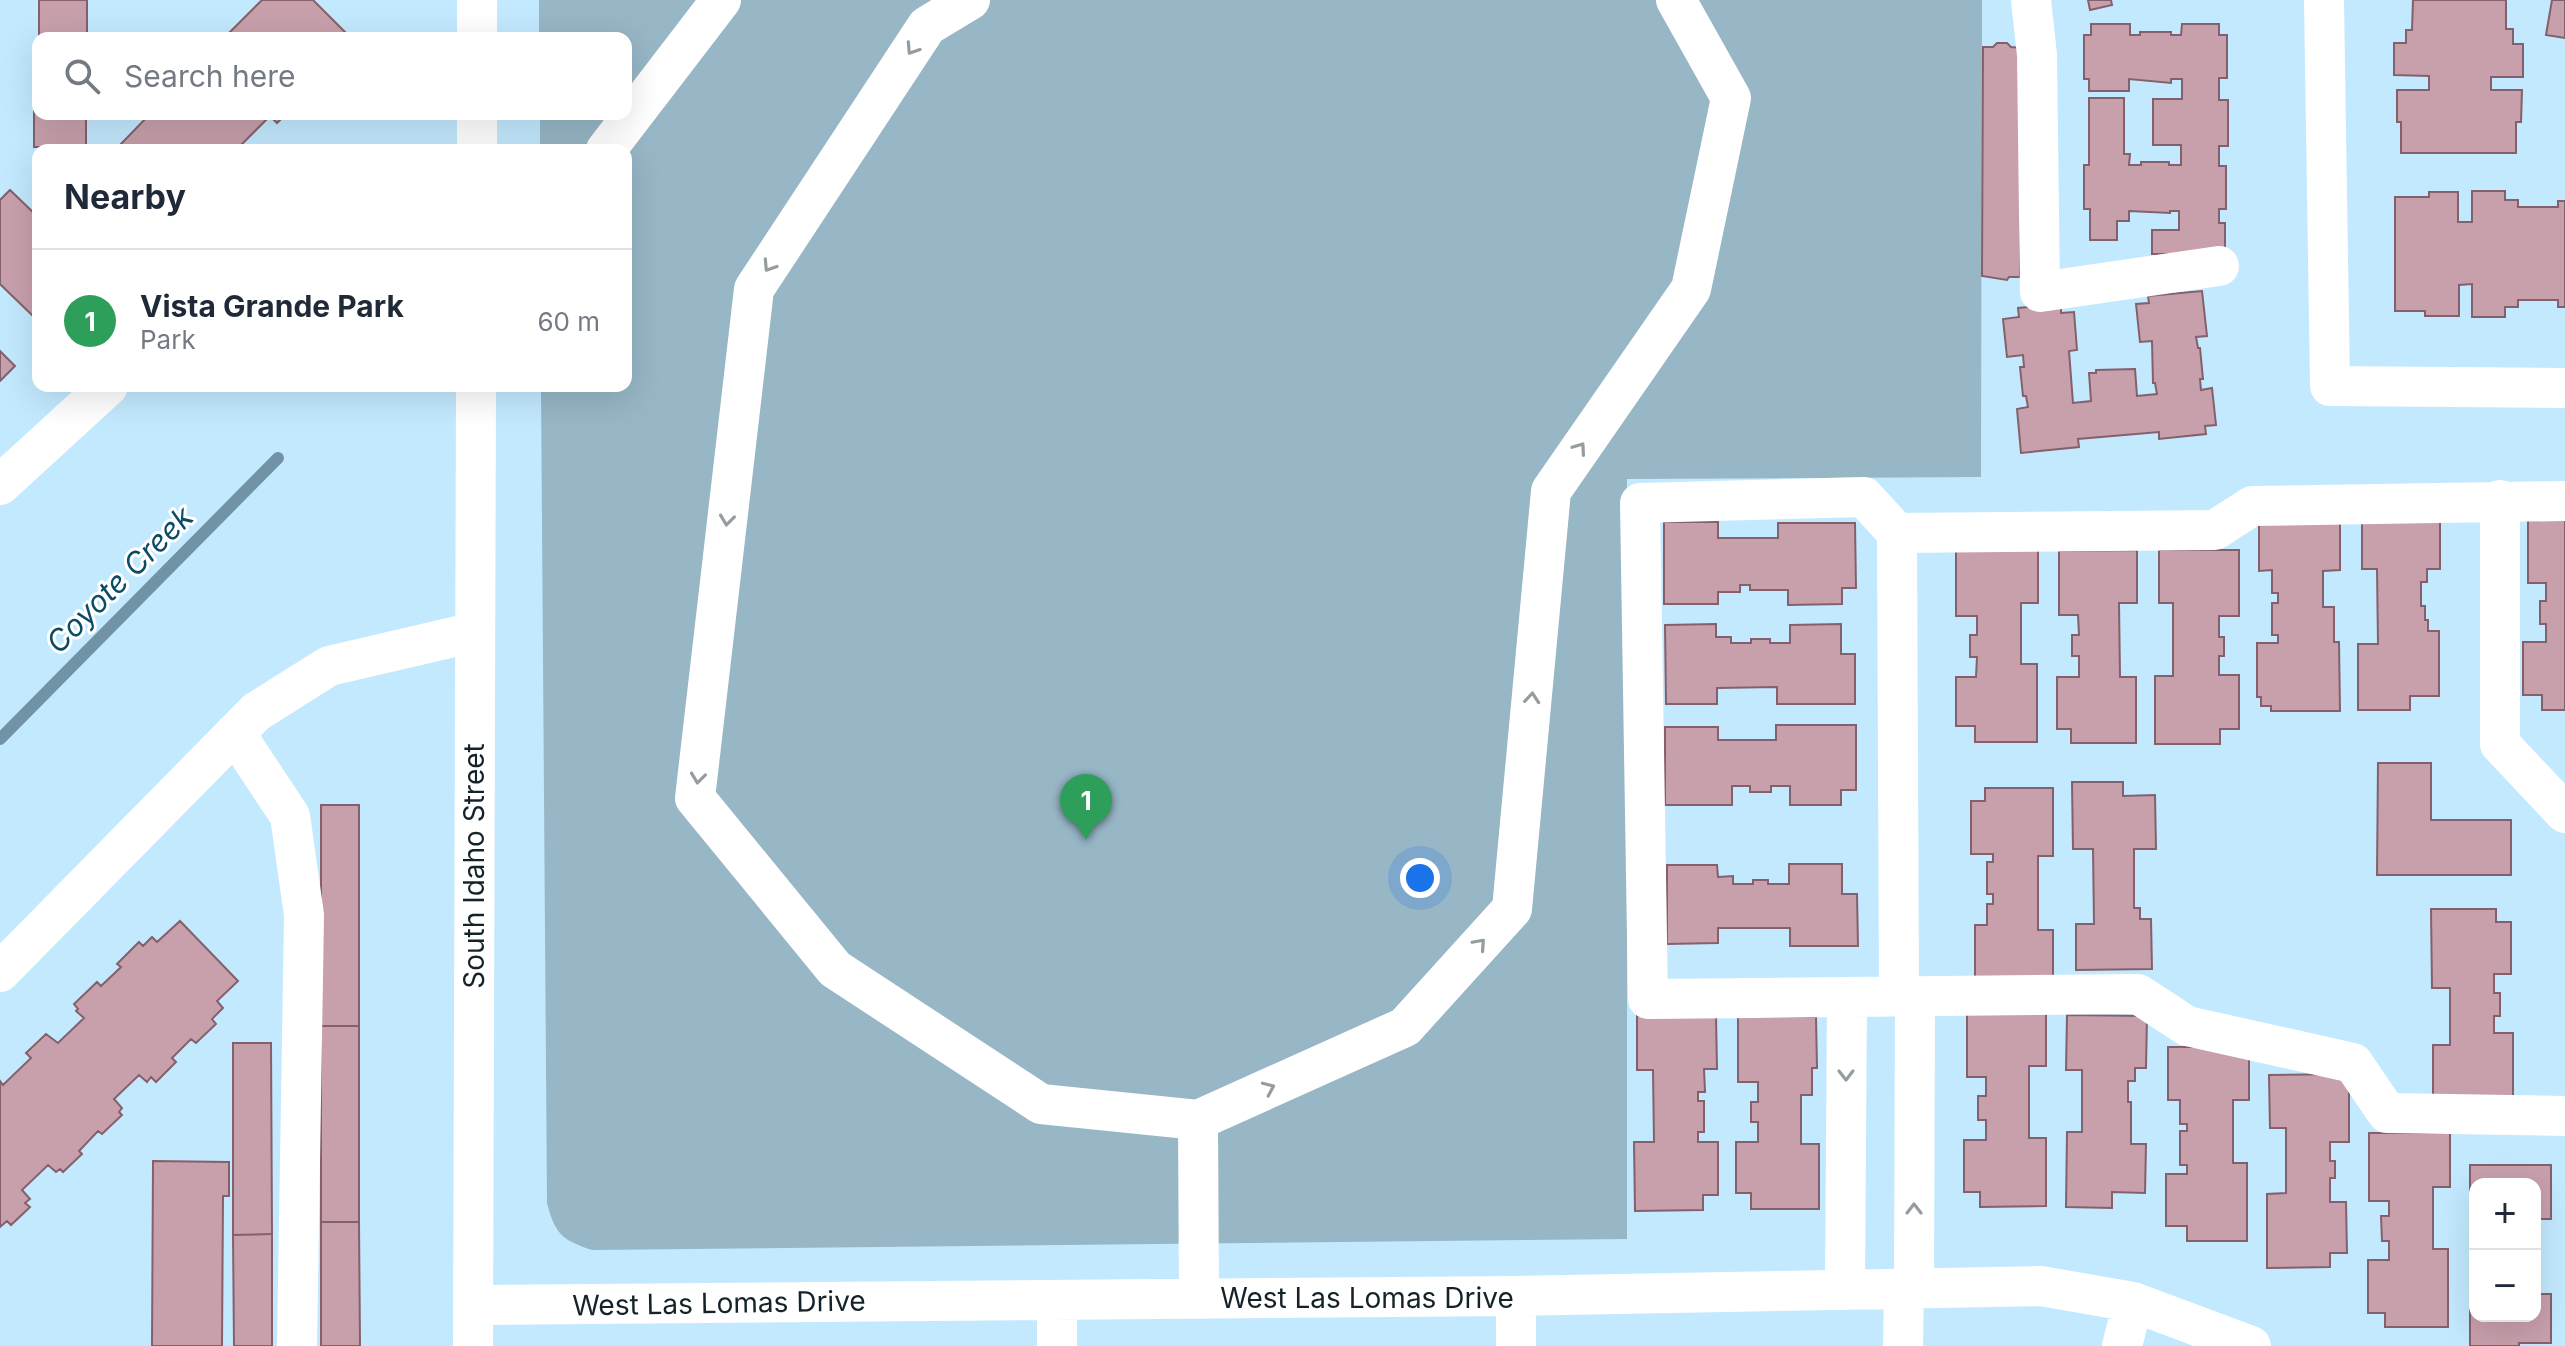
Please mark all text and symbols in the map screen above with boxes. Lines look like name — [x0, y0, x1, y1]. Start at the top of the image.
search box — [32, 32, 632, 120]
one-way arrow — [906, 40, 921, 55]
icon: search — [60, 54, 104, 98]
text: Search here — [124, 58, 296, 94]
text: Nearby — [64, 176, 186, 217]
one-way arrow — [764, 257, 779, 272]
text: Vista Grande Park — [140, 288, 404, 324]
text: 1 — [84, 306, 96, 337]
text: 60 m — [537, 306, 600, 337]
text: Park — [140, 324, 196, 355]
one-way arrow — [1570, 443, 1585, 457]
water label: Coyote Creek — [38, 498, 200, 660]
one-way arrow — [719, 514, 736, 527]
one-way arrow — [1523, 691, 1540, 704]
street label: South Idaho Street — [457, 743, 491, 989]
one-way arrow — [689, 772, 706, 785]
pin: 1 — [1060, 774, 1112, 840]
your location — [1400, 858, 1440, 898]
one-way arrow — [1470, 939, 1484, 954]
one-way arrow — [1837, 1069, 1855, 1082]
one-way arrow — [1261, 1082, 1276, 1098]
map controls — [2469, 1178, 2541, 1322]
button: + — [2469, 1178, 2541, 1250]
one-way arrow — [1905, 1202, 1923, 1215]
button: − — [2469, 1250, 2541, 1322]
street label: West Las Lomas Drive — [1220, 1281, 1514, 1315]
street label: West Las Lomas Drive — [572, 1283, 866, 1323]

